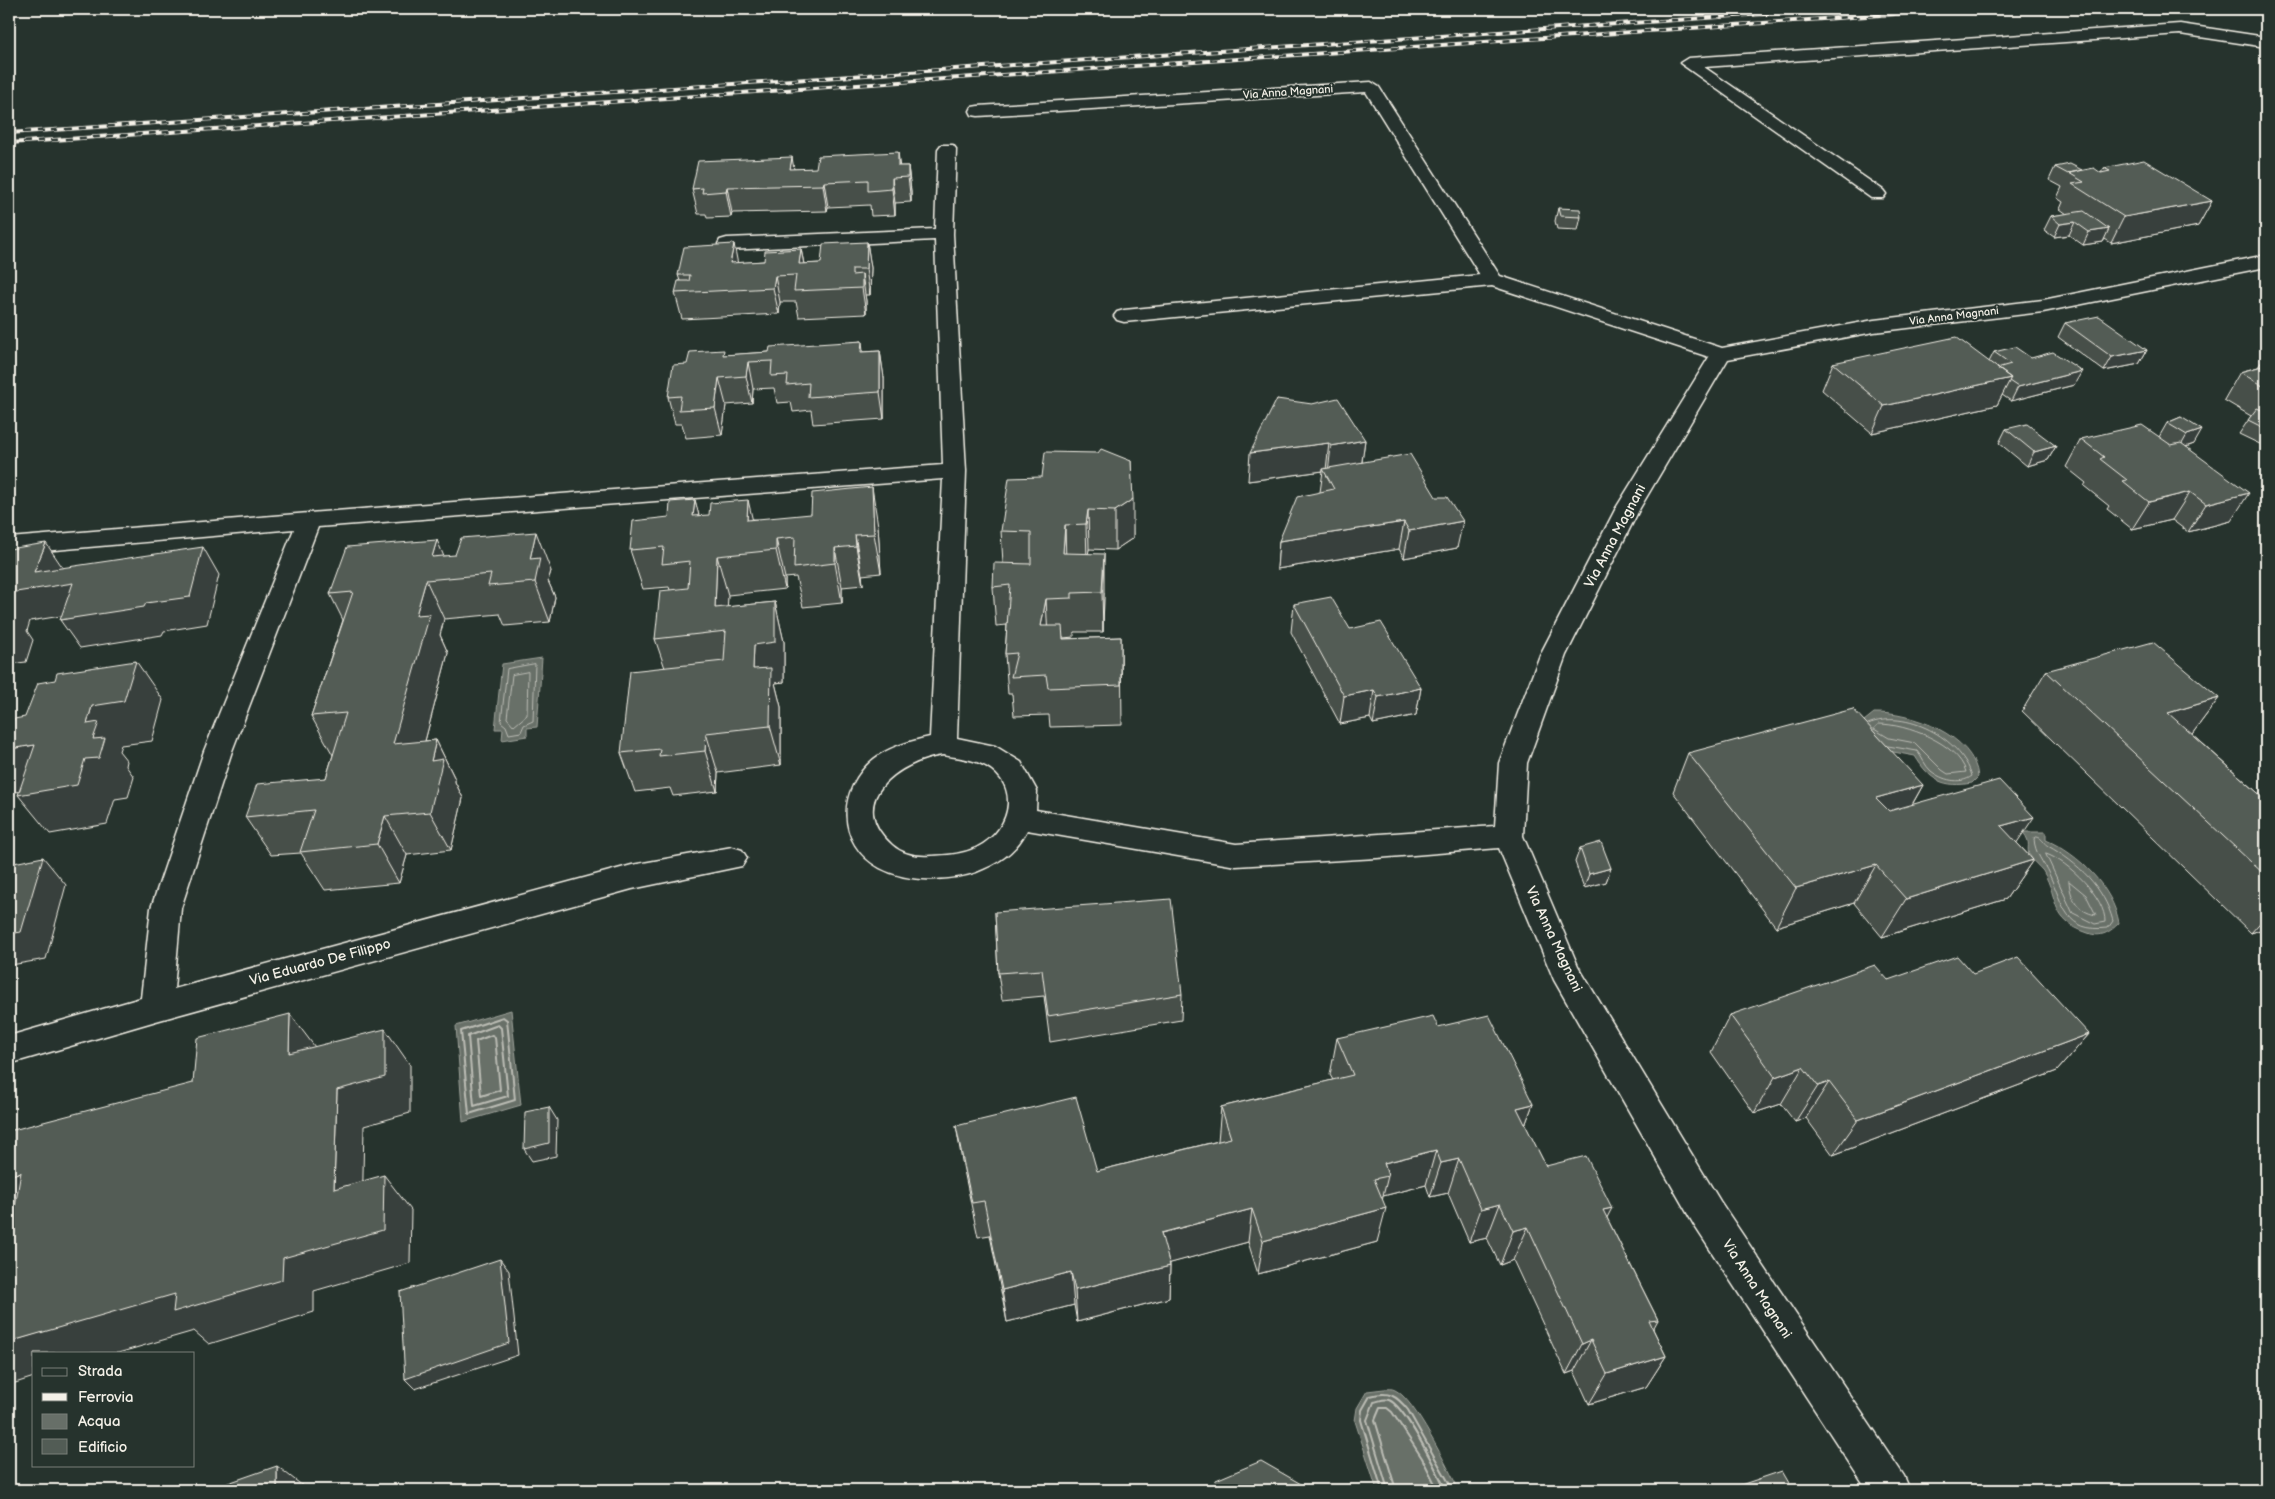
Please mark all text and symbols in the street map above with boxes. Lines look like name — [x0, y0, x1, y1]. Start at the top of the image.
street label: Via Anna Magnani — [1243, 82, 1333, 102]
street label: Via Anna Magnani — [1908, 304, 2000, 328]
street label: Via Anna Magnani — [1581, 481, 1649, 591]
street label: Via Anna Magnani — [1522, 883, 1586, 995]
street label: Via Eduardo De Filippo — [248, 935, 392, 989]
street label: Via Anna Magnani — [1719, 1236, 1795, 1342]
legend — [32, 1352, 195, 1466]
text: Strada — [78, 1362, 122, 1381]
text: Ferrovia — [78, 1388, 134, 1407]
text: Acqua — [78, 1412, 120, 1431]
text: Edificio — [78, 1438, 127, 1457]

